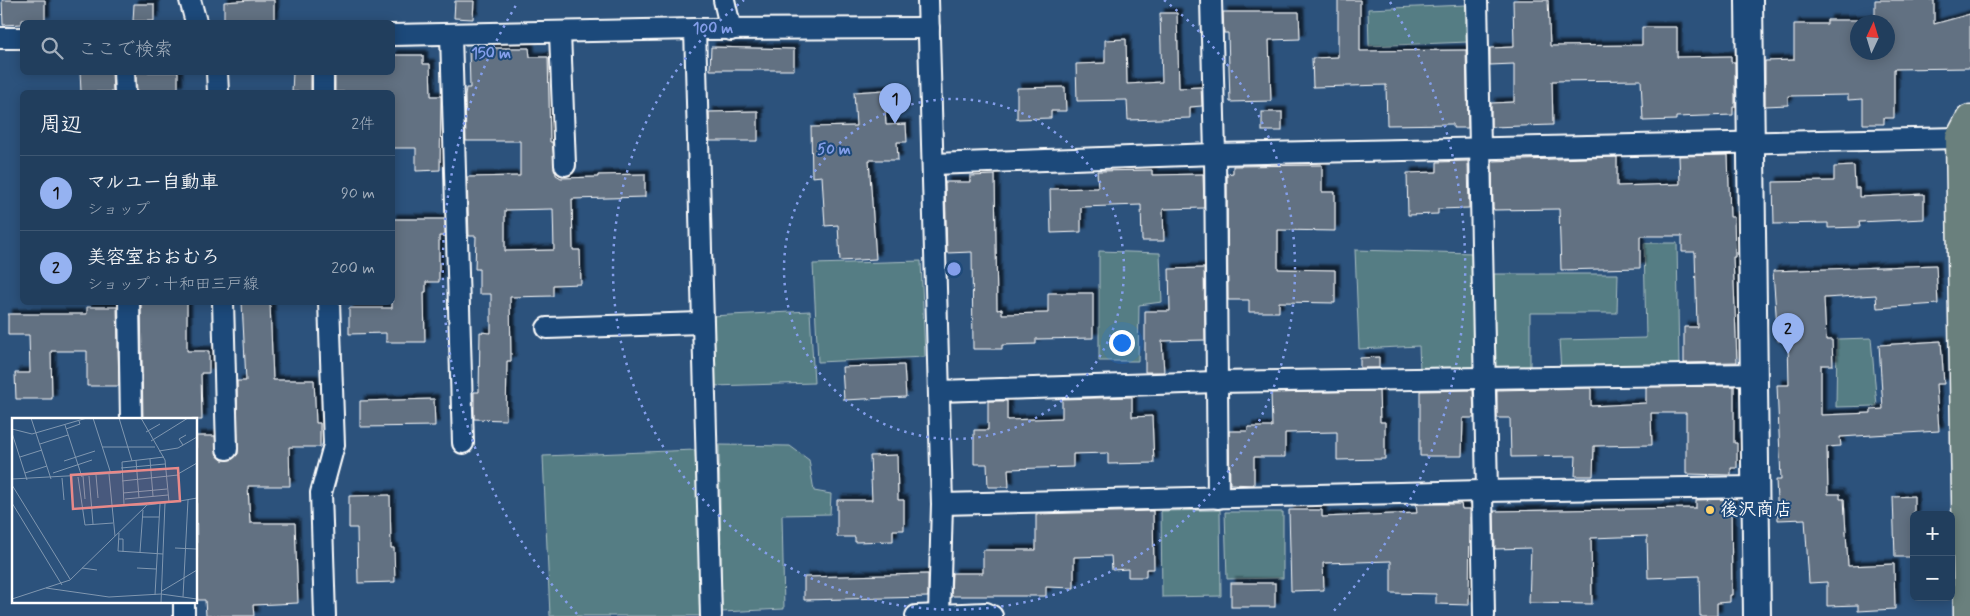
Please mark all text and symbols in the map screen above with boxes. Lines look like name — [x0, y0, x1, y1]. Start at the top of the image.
north arrow — [1850, 15, 1895, 60]
text: 100 m — [693, 19, 733, 39]
search box — [20, 20, 395, 75]
icon: search — [38, 34, 66, 62]
text: ここで検索 — [78, 37, 173, 62]
text: 150 m — [471, 44, 511, 64]
pin: 1 — [879, 83, 911, 124]
text: 周辺 — [40, 111, 82, 139]
text: 2件 — [351, 114, 375, 135]
text: 50 m — [817, 140, 851, 160]
text: マルユー自動車 — [87, 170, 219, 195]
text: 1 — [52, 183, 60, 204]
text: 90 m — [341, 183, 375, 204]
text: ショップ — [87, 199, 150, 220]
text: 美容室おおむろ — [87, 245, 220, 270]
text: 2 — [52, 258, 60, 279]
text: 200 m — [331, 258, 375, 279]
centre of rings — [945, 260, 963, 278]
text: ショップ · 十和田三戸線 — [87, 274, 259, 295]
pin: 2 — [1772, 313, 1804, 354]
your location — [1109, 330, 1135, 356]
inset map — [12, 418, 198, 604]
place label: 後沢商店 — [1720, 498, 1792, 522]
marker: 後沢商店 — [1704, 504, 1716, 516]
map controls — [1910, 511, 1955, 601]
button: + — [1910, 511, 1955, 556]
button: − — [1910, 556, 1955, 601]

